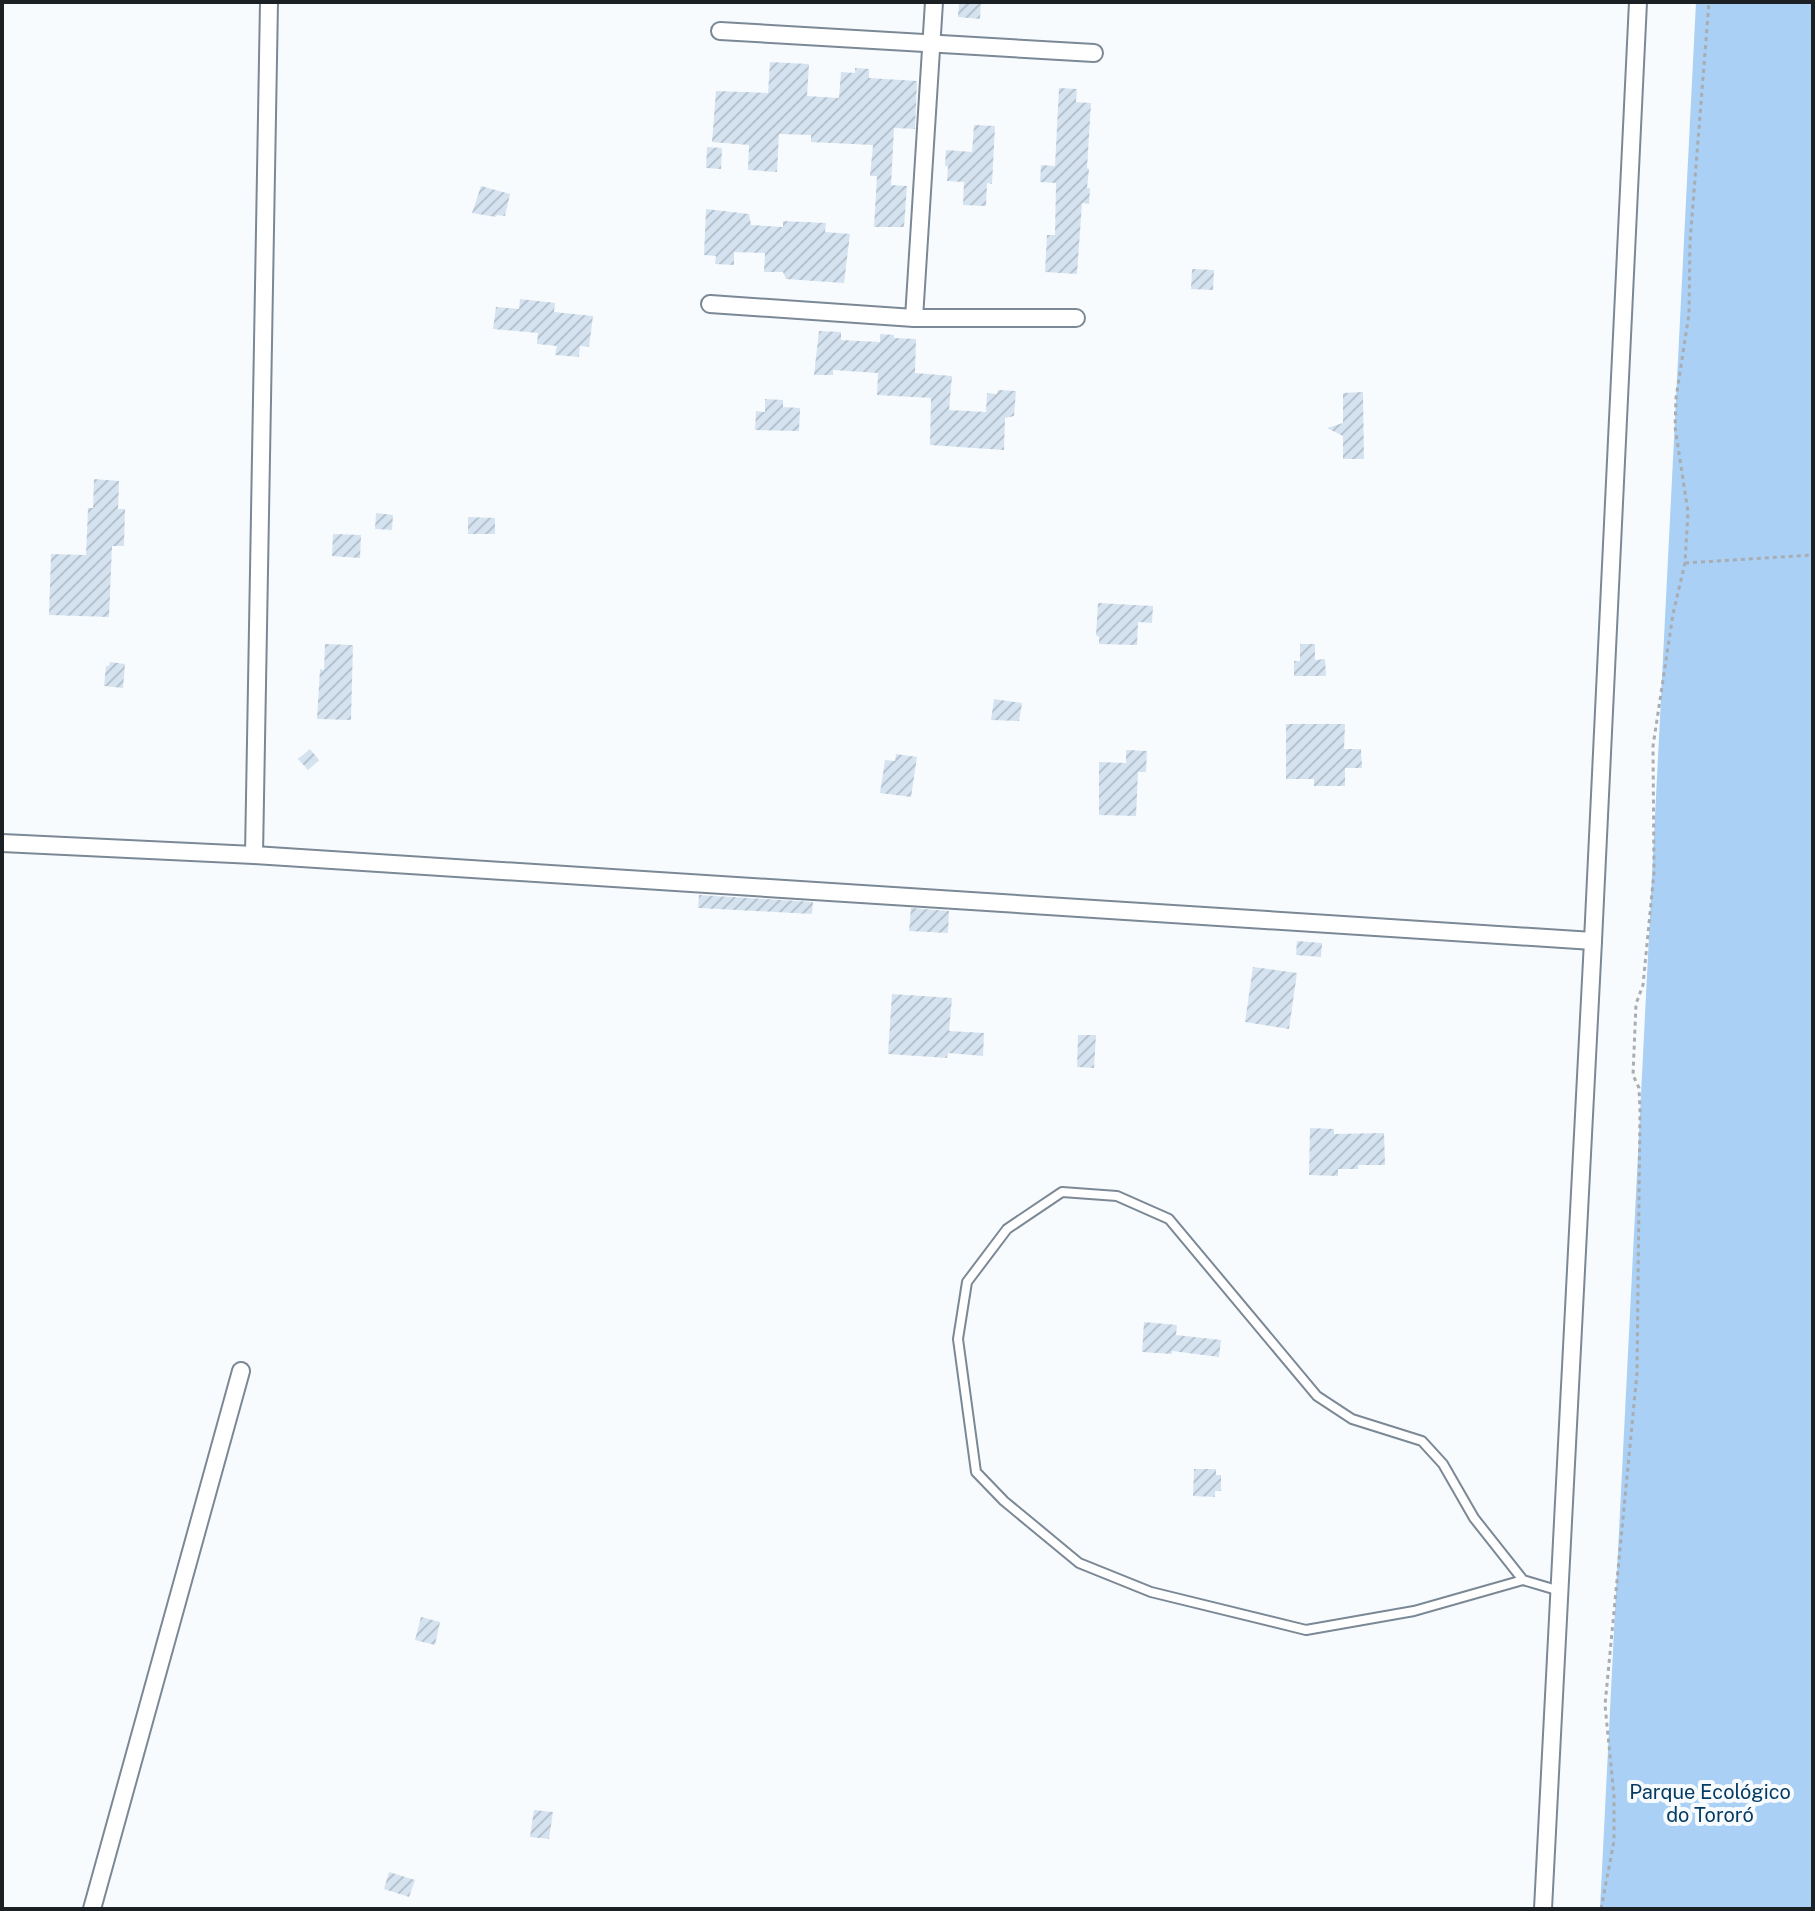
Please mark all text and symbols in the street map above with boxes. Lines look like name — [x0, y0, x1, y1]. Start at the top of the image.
park label: Parque Ecológico do Tororó — [1629, 1780, 1791, 1827]

